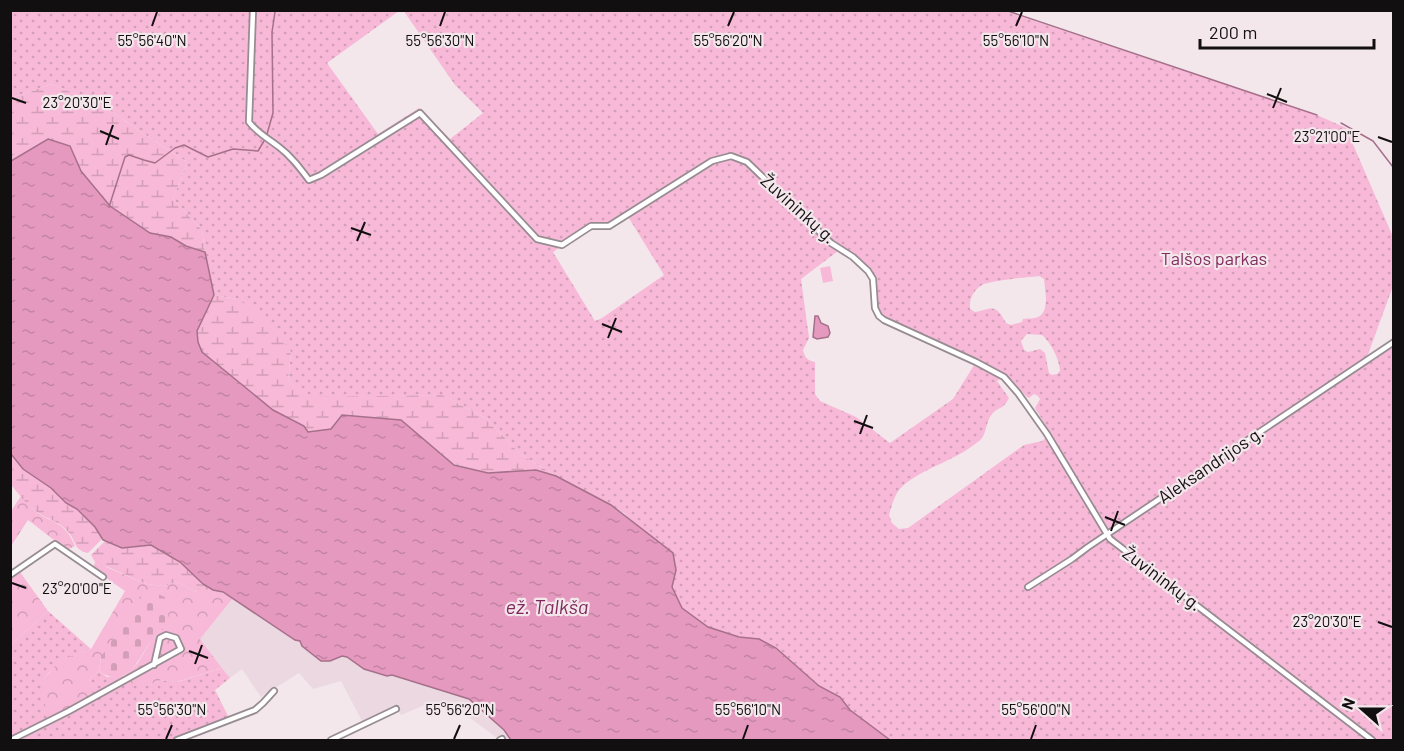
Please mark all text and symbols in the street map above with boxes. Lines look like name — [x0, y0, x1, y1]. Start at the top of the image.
scale bar — [1200, 12, 1374, 50]
text: 200 m — [1209, 21, 1257, 43]
text: 55°56'40"N — [117, 31, 187, 49]
text: 55°56'30"N — [406, 31, 474, 49]
text: 55°56'20"N — [693, 31, 763, 49]
text: 55°56'10"N — [983, 31, 1049, 49]
text: 23°20'30"E — [42, 93, 112, 111]
text: 23°21'00"E — [1294, 127, 1360, 145]
street label: Žuvininkų g. — [757, 169, 841, 248]
park label: Talšos parkas — [1161, 247, 1267, 269]
street label: Aleksandrijos g. — [1153, 421, 1268, 508]
street label: Žuvininkų g. — [1119, 541, 1207, 615]
text: 23°20'00"E — [42, 579, 112, 597]
water label: ež. Talkša — [506, 594, 588, 618]
text: 23°20'30"E — [1292, 612, 1362, 630]
north arrow — [1332, 679, 1392, 739]
text: N — [1337, 695, 1358, 712]
text: 55°56'30"N — [138, 700, 206, 718]
text: 55°56'20"N — [425, 700, 495, 718]
text: 55°56'10"N — [715, 700, 781, 718]
text: 55°56'00"N — [1001, 700, 1071, 718]

